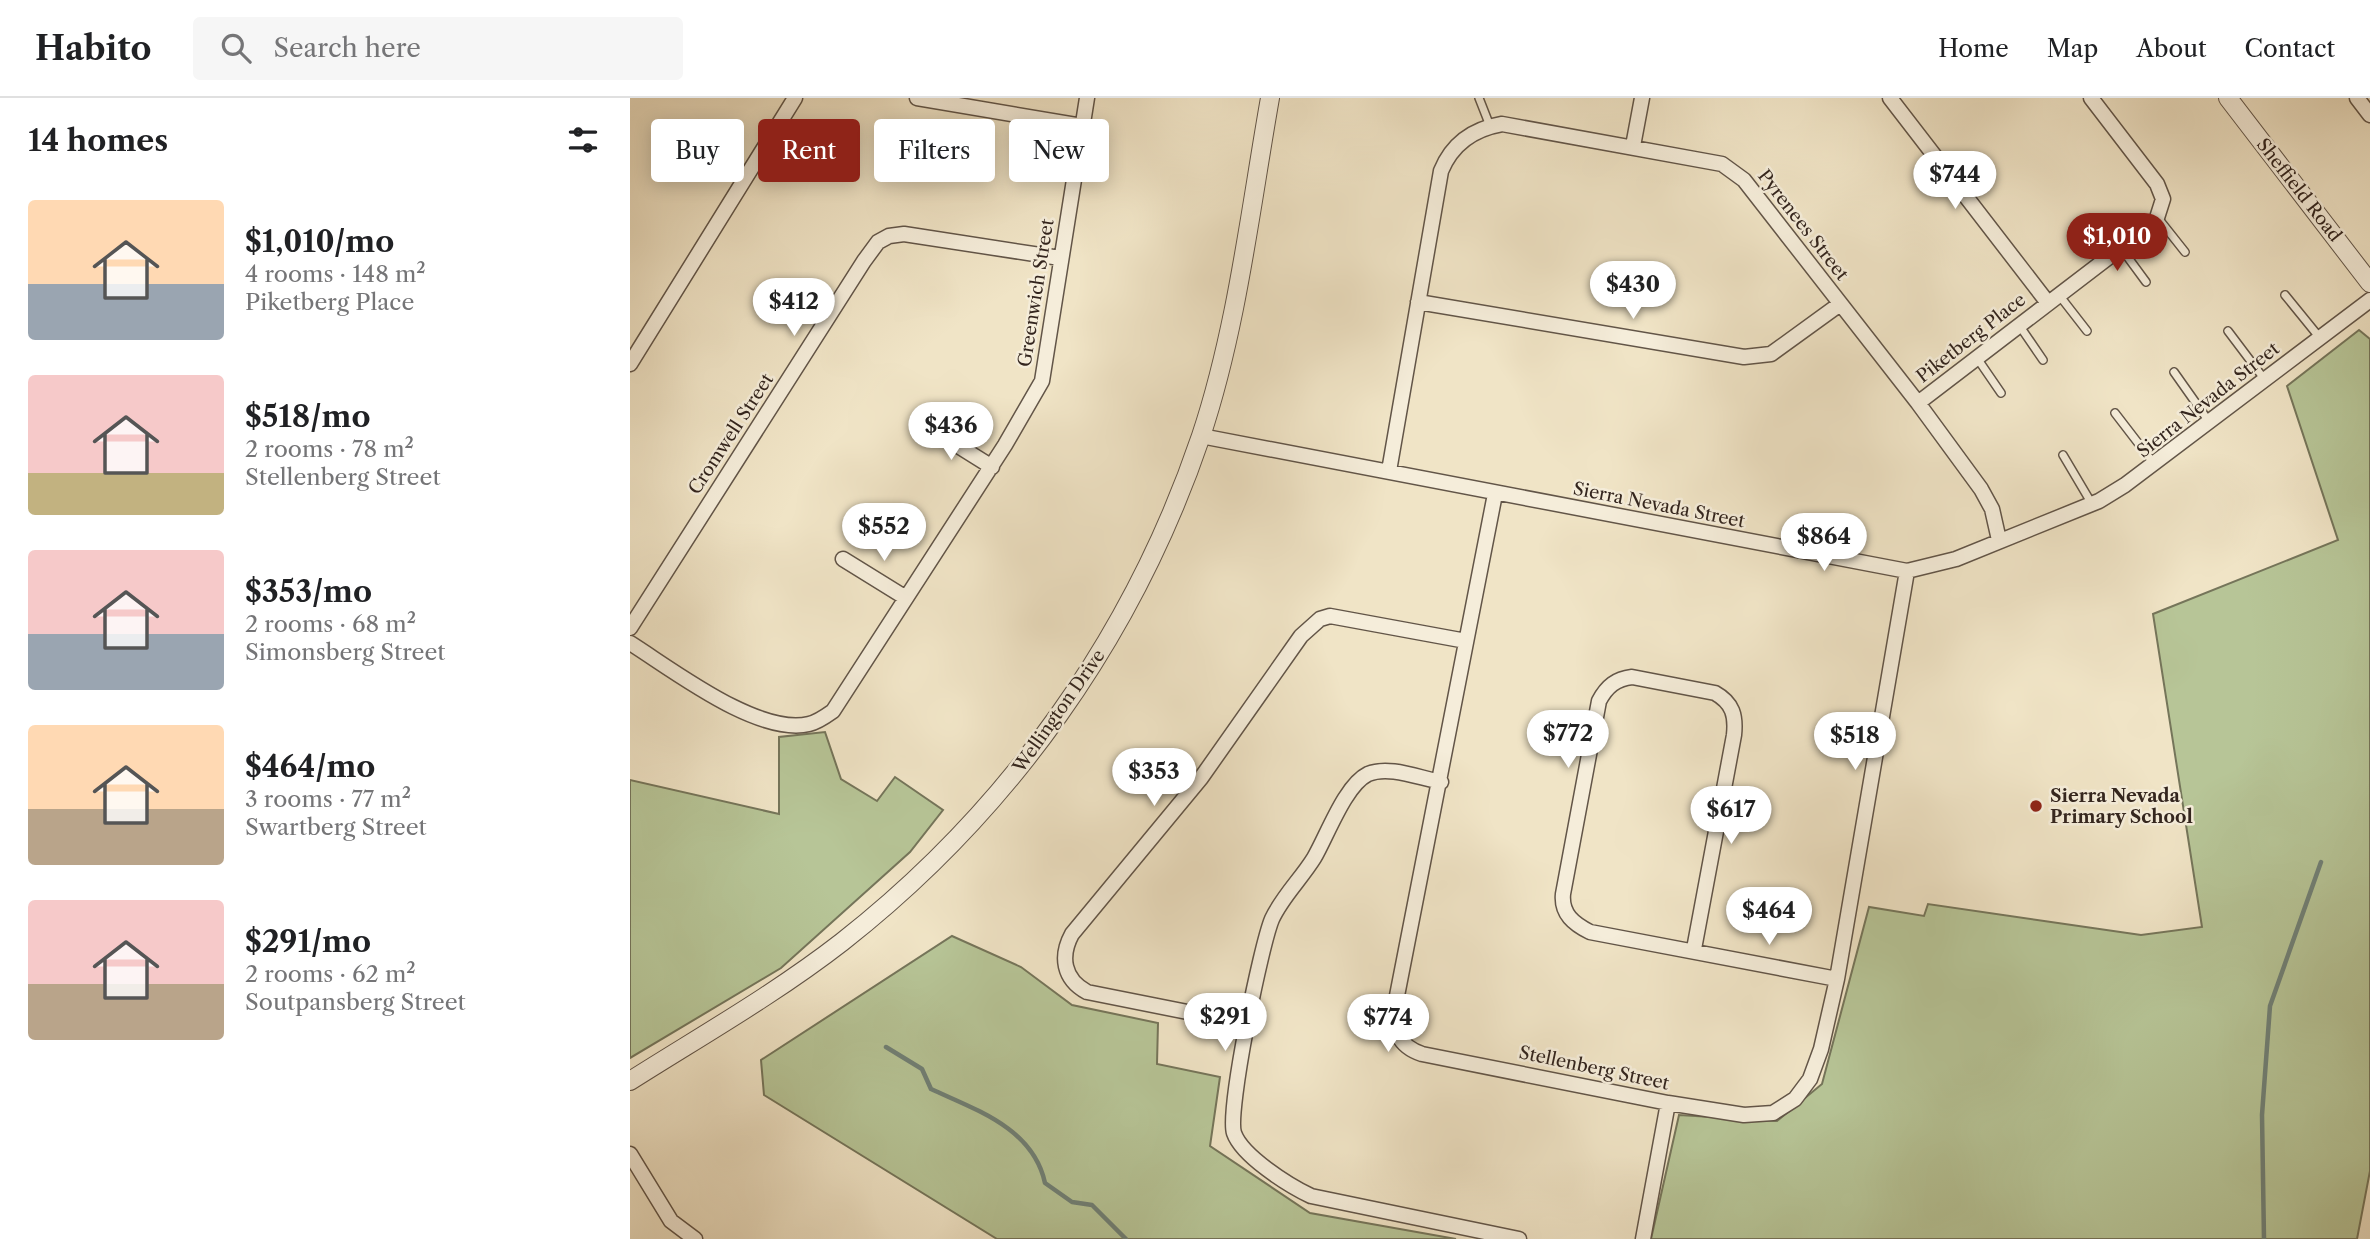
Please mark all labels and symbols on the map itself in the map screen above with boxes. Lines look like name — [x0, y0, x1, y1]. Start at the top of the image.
street label: Sheffield Road — [2252, 134, 2346, 246]
pin: $744 — [1914, 152, 1996, 211]
street label: Pyrenees Street — [1753, 165, 1853, 285]
pin: $1,010 — [2060, 214, 2174, 273]
street label: Greenwich Street — [1013, 217, 1059, 369]
pin: $430 — [1592, 262, 1674, 321]
pin: $412 — [753, 278, 835, 338]
street label: Piketberg Place — [1912, 289, 2030, 387]
street label: Sierra Nevada Street — [2132, 337, 2284, 462]
street label: Cromwell Street — [684, 369, 779, 499]
pin: $436 — [910, 402, 992, 462]
street label: Sierra Nevada Street — [1571, 478, 1747, 533]
pin: $552 — [843, 504, 925, 563]
pin: $864 — [1783, 514, 1865, 573]
street label: Wellington Drive — [1008, 645, 1110, 778]
pin: $772 — [1527, 710, 1609, 770]
pin: $518 — [1814, 712, 1896, 772]
pin: $353 — [1113, 748, 1195, 808]
place label: Sierra Nevada Primary School — [2050, 785, 2193, 828]
pin: $617 — [1690, 786, 1772, 846]
marker: Sierra Nevada Primary School — [2028, 798, 2044, 814]
pin: $464 — [1728, 888, 1810, 947]
pin: $291 — [1184, 993, 1266, 1053]
pin: $774 — [1347, 995, 1429, 1054]
street label: Stellenberg Street — [1517, 1041, 1672, 1095]

